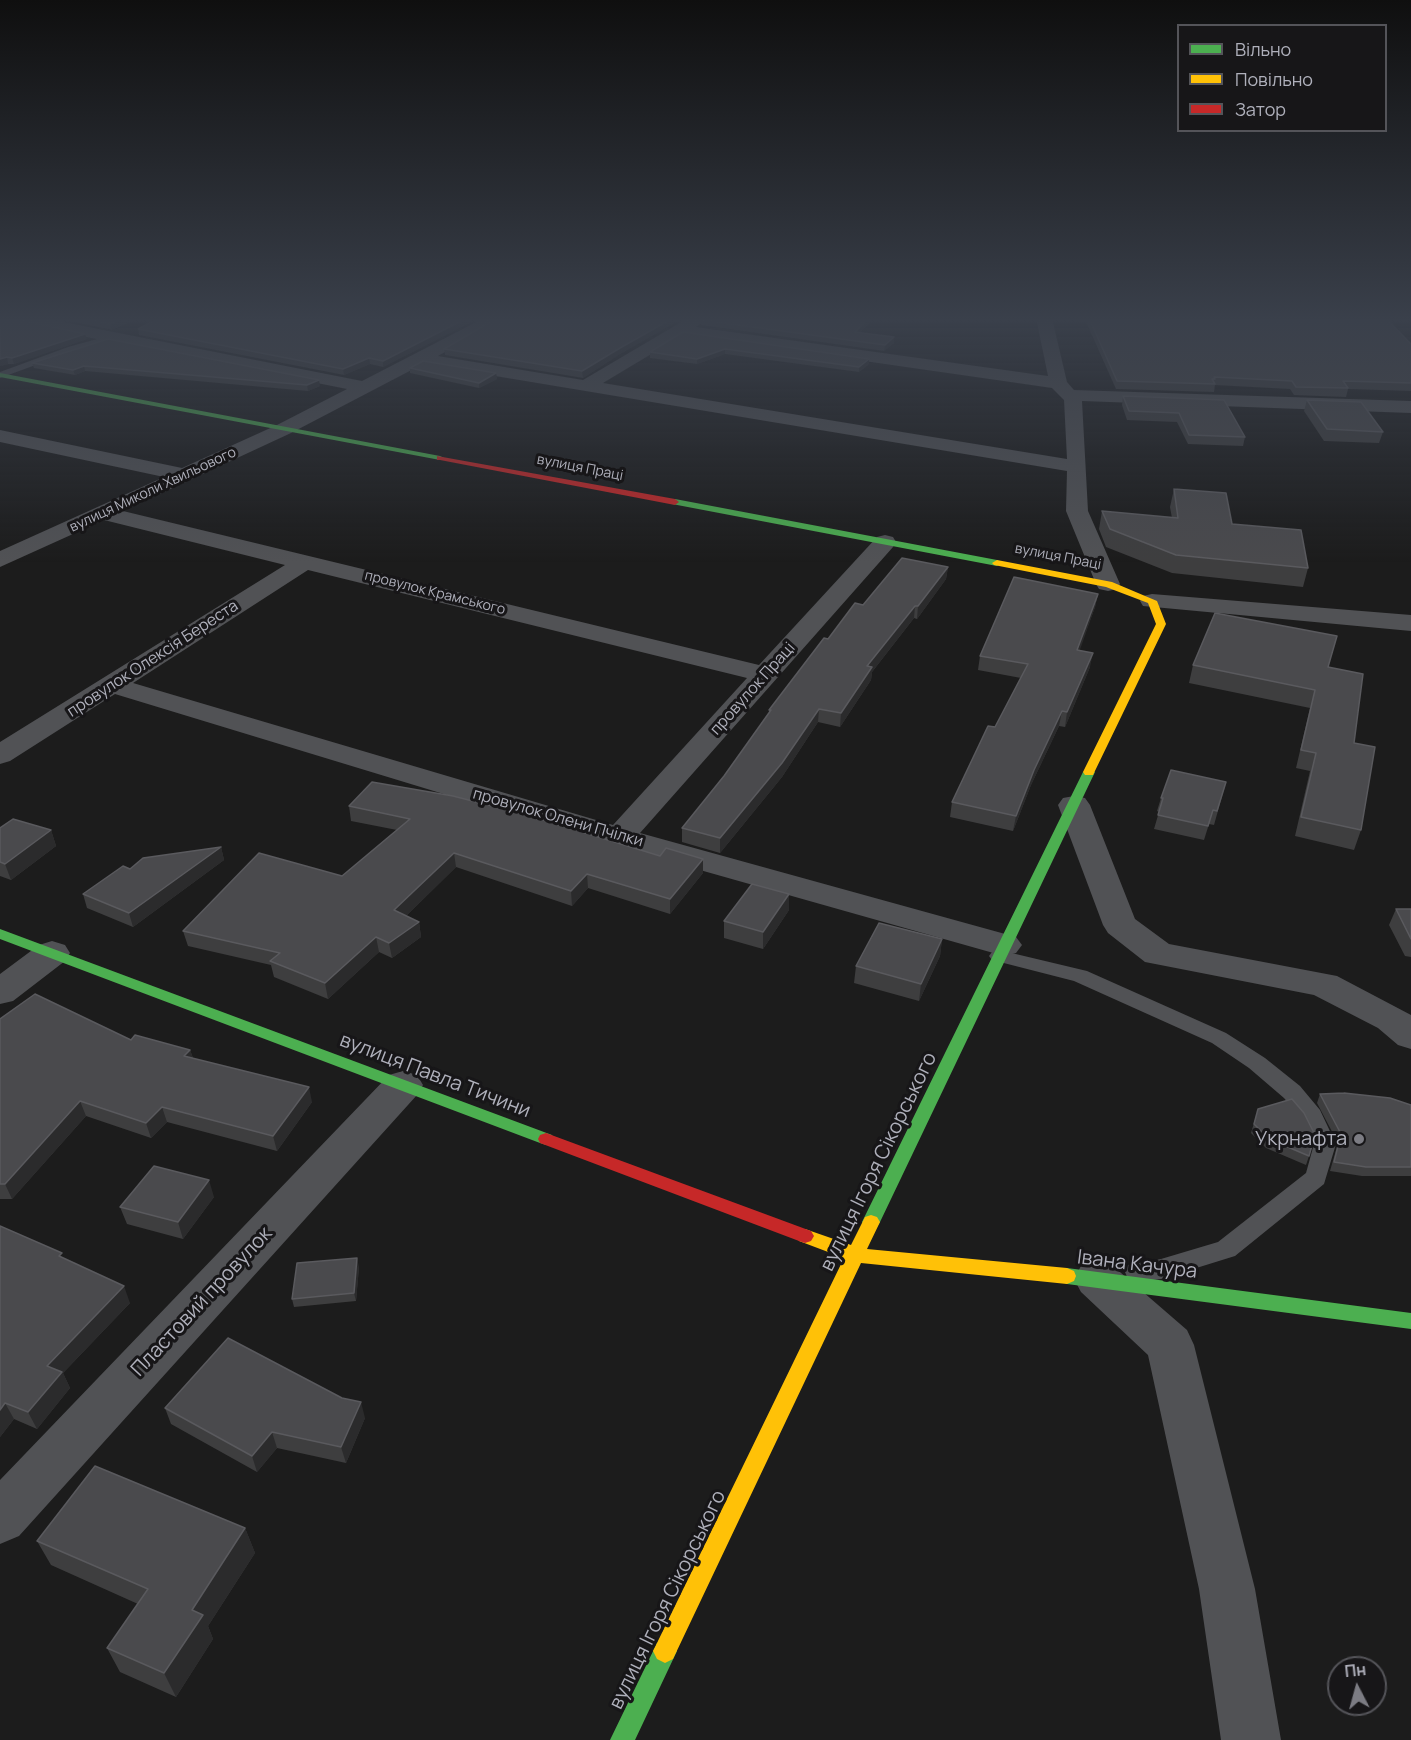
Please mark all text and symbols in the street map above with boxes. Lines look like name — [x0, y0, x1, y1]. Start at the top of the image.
legend — [1177, 24, 1387, 132]
text: Вільно — [1235, 37, 1291, 61]
text: Повільно — [1235, 67, 1313, 91]
text: Затор — [1235, 97, 1286, 121]
street label: вулиця Миколи Хвильового — [67, 444, 239, 536]
street label: вулиця Праці — [535, 451, 625, 485]
street label: вулиця Праці — [1013, 540, 1103, 574]
street label: провулок Крамського — [363, 567, 507, 619]
street label: провулок Олексія Береста — [64, 596, 242, 722]
street label: провулок Праці — [707, 639, 799, 739]
street label: провулок Олени Пчілки — [471, 784, 645, 852]
street label: вулиця Павла Тичини — [336, 1029, 534, 1123]
street label: вулиця Ігоря Сікорського — [816, 1049, 942, 1275]
place label: Укрнафта — [1255, 1127, 1347, 1151]
marker: Укрнафта — [1352, 1132, 1366, 1146]
street label: Пластовий провулок — [127, 1222, 277, 1382]
street label: Івана Качура — [1076, 1246, 1198, 1284]
street label: вулиця Ігоря Сікорського — [605, 1487, 731, 1713]
north arrow — [1327, 1656, 1387, 1716]
text: Пн — [1343, 1658, 1367, 1682]

